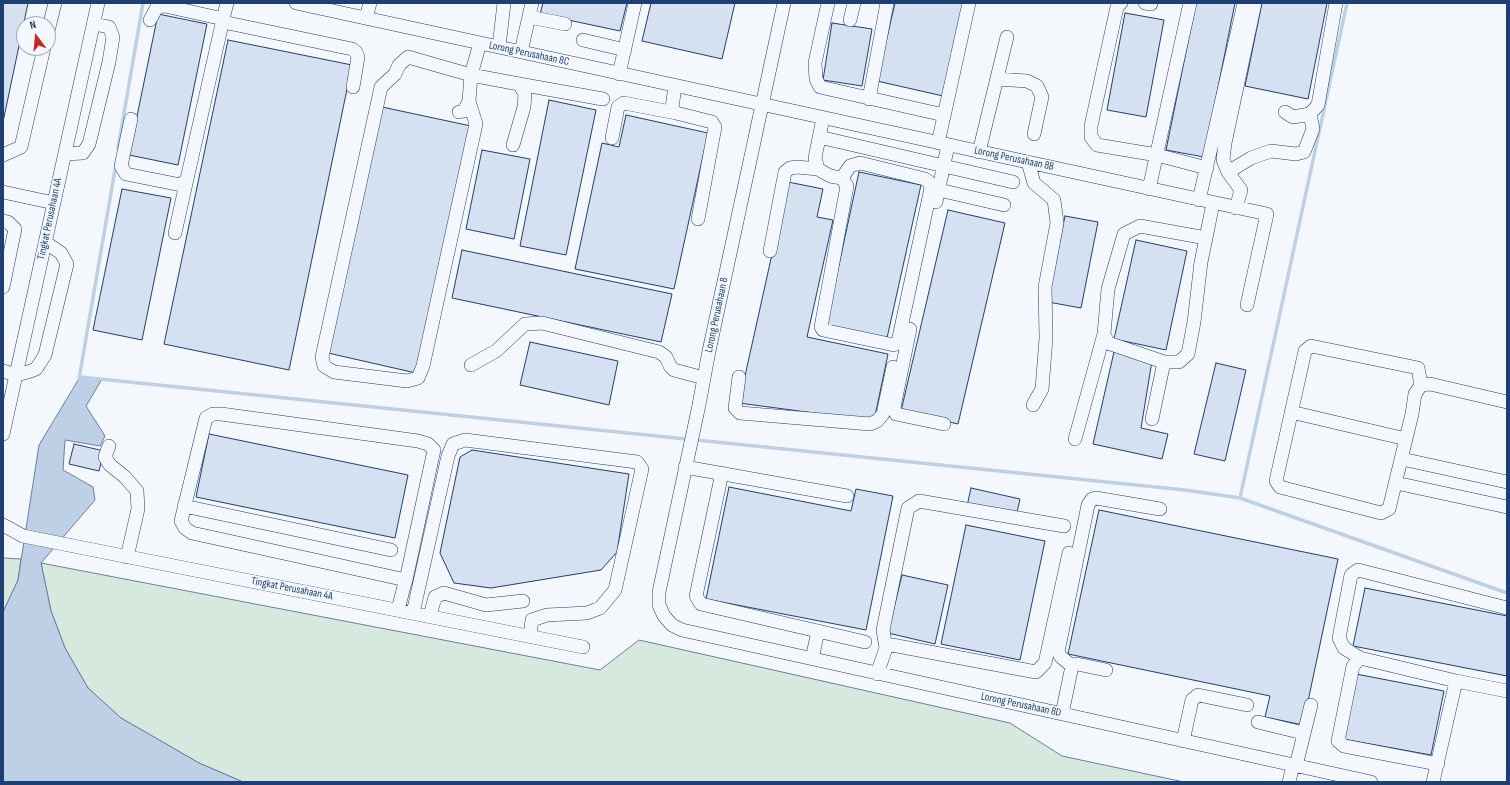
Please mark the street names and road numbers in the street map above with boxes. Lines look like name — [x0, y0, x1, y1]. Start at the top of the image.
street label: Lorong Perusahaan 8C — [488, 39, 570, 69]
street label: Lorong Perusahaan 8B — [973, 144, 1055, 174]
street label: Tingkat Perusahaan 4A — [35, 177, 65, 261]
street label: Lorong Perusahaan 8 — [703, 276, 731, 354]
street label: Tingkat Perusahaan 4A — [250, 575, 334, 603]
street label: Lorong Perusahaan 8D — [980, 690, 1062, 720]

